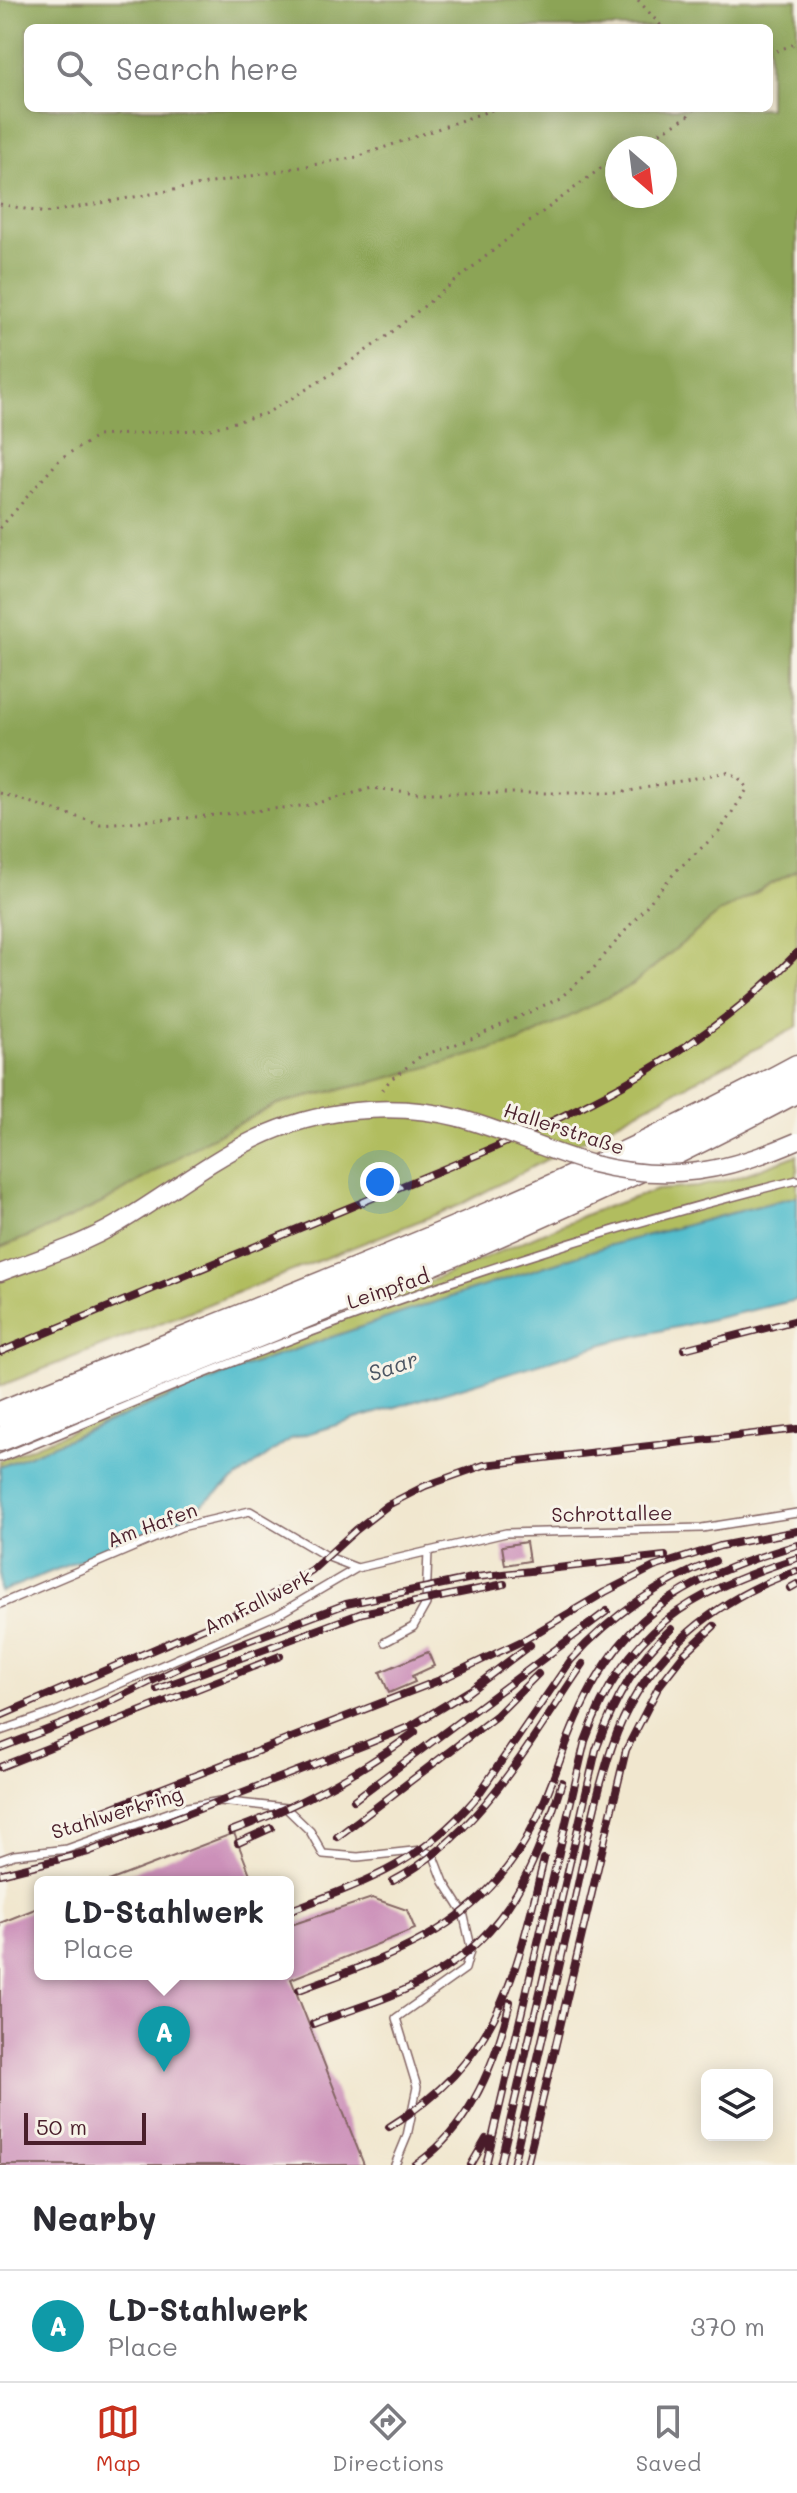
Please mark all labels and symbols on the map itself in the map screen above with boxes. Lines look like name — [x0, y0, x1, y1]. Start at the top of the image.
north arrow — [605, 136, 677, 208]
street label: Hallerstraße — [501, 1096, 628, 1160]
your location — [360, 1162, 400, 1202]
street label: Leinpfad — [343, 1262, 432, 1314]
water label: Saar — [364, 1344, 422, 1388]
street label: Am Hafen — [103, 1496, 200, 1552]
street label: Schrottallee — [551, 1499, 673, 1527]
street label: Am Fallwerk — [199, 1563, 316, 1640]
street label: Stahlwerkring — [48, 1780, 186, 1844]
pin: A — [138, 2006, 190, 2072]
scale bar — [24, 2109, 146, 2145]

